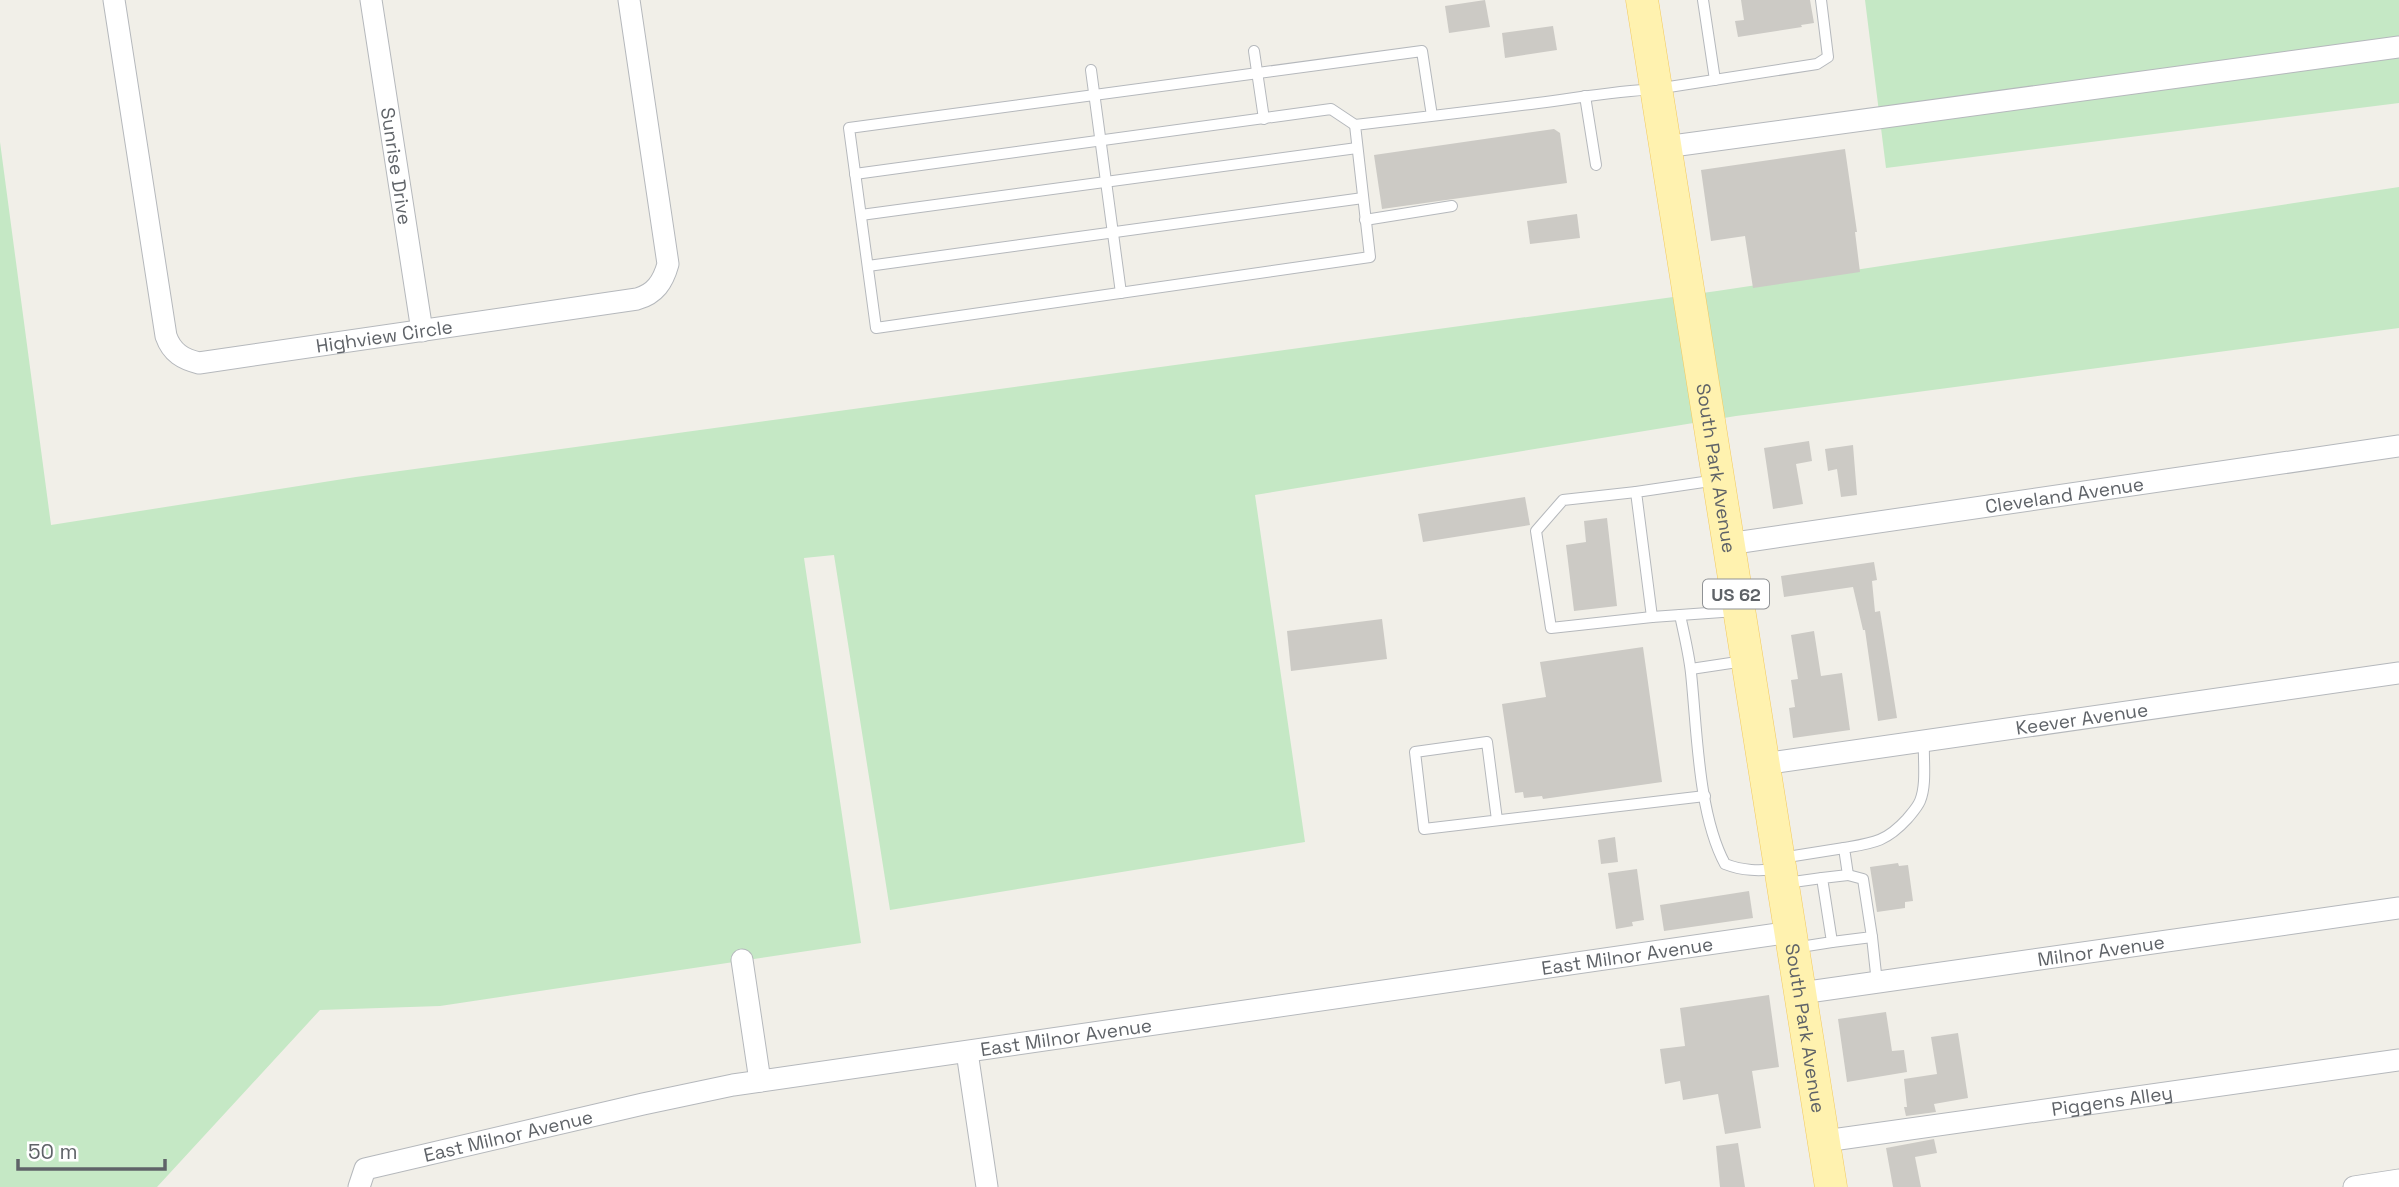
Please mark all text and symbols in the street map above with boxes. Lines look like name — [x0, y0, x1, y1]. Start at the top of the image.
street label: Sunrise Drive — [375, 106, 418, 226]
street label: Highview Circle — [314, 314, 454, 358]
street label: South Park Avenue — [1691, 381, 1742, 555]
street label: Cleveland Avenue — [1983, 471, 2145, 519]
road number: US 62 — [1703, 580, 1769, 608]
street label: Keever Avenue — [2014, 697, 2150, 740]
street label: Milnor Avenue — [2036, 929, 2166, 972]
street label: East Milnor Avenue — [1540, 931, 1715, 980]
street label: South Park Avenue — [1780, 941, 1832, 1115]
street label: East Milnor Avenue — [979, 1012, 1154, 1062]
street label: Piggens Alley — [2050, 1080, 2174, 1121]
street label: East Milnor Avenue — [421, 1104, 595, 1167]
scale bar — [18, 1128, 164, 1172]
text: 50 m — [28, 1138, 78, 1165]

